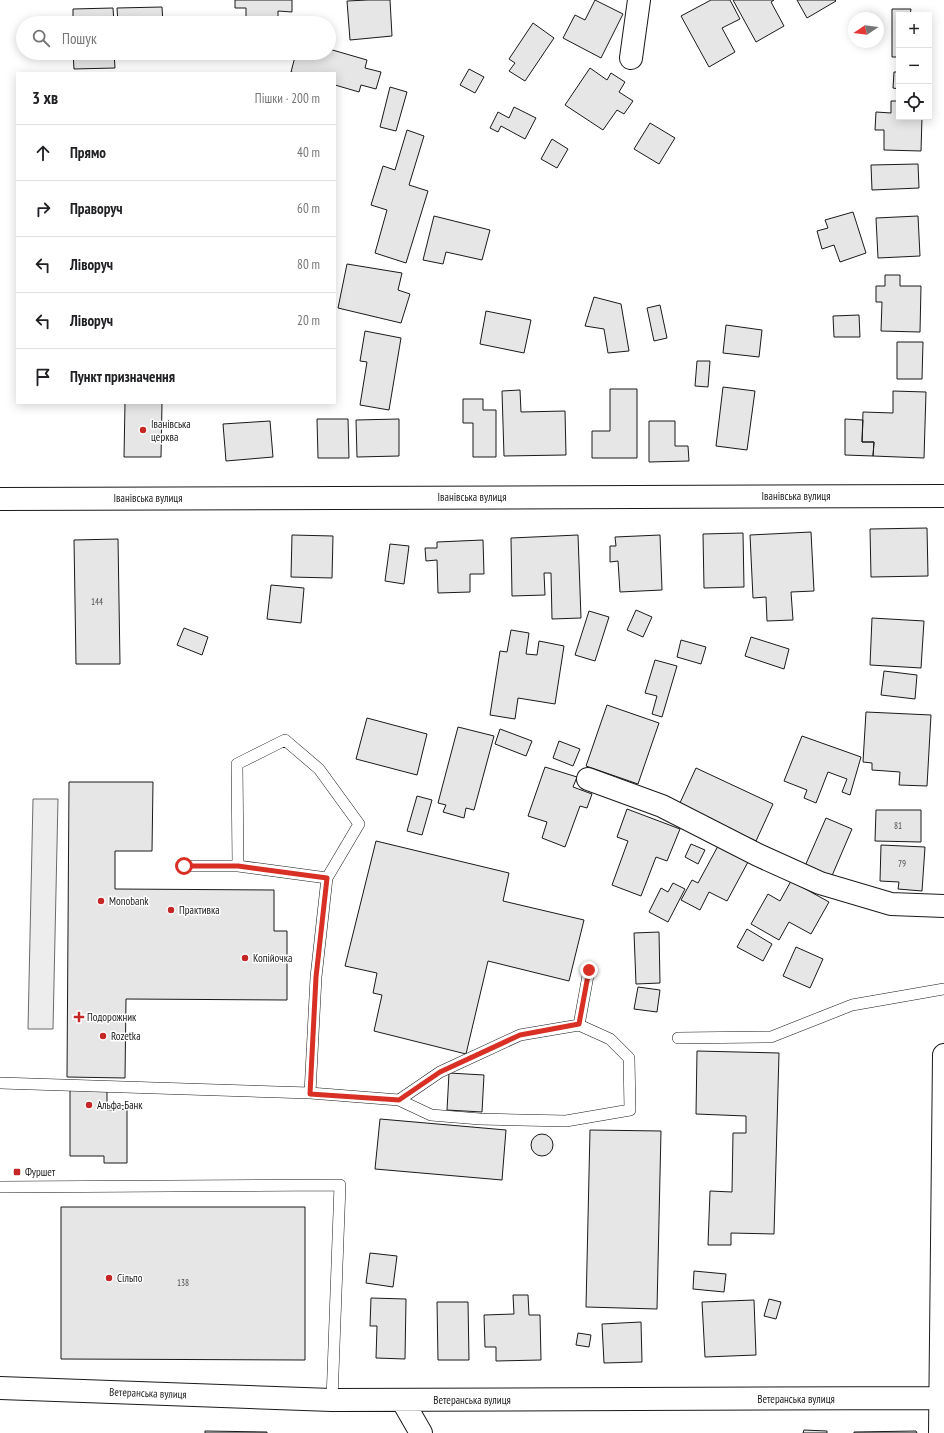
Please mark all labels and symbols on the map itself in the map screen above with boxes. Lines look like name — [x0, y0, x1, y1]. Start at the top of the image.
north arrow — [848, 12, 884, 48]
place label: Іванівська церква — [151, 417, 191, 444]
marker: Іванівська церква — [138, 425, 148, 435]
street label: Іванівська вулиця — [762, 489, 830, 503]
street label: Іванівська вулиця — [438, 490, 506, 504]
street label: Іванівська вулиця — [114, 491, 182, 505]
house number: 144 — [91, 596, 103, 607]
house number: 81 — [894, 820, 902, 831]
route start — [175, 857, 193, 875]
house number: 79 — [898, 858, 906, 869]
place label: Monobank — [109, 894, 149, 908]
marker: Monobank — [96, 896, 106, 906]
place label: Практивка — [179, 903, 220, 917]
marker: Практивка — [166, 905, 176, 915]
place label: Копійочка — [253, 951, 292, 965]
marker: Копійочка — [240, 953, 250, 963]
route end — [580, 961, 598, 979]
place label: Подорожник — [87, 1010, 137, 1024]
marker: Подорожник — [74, 1012, 84, 1022]
place label: Rozetka — [111, 1029, 141, 1043]
marker: Rozetka — [98, 1031, 108, 1041]
place label: Альфа-Банк — [97, 1098, 143, 1112]
marker: Альфа-Банк — [84, 1100, 94, 1110]
place label: Фуршет — [25, 1165, 56, 1179]
marker: Фуршет — [12, 1167, 22, 1177]
place label: Сільпо — [117, 1271, 143, 1285]
marker: Сільпо — [104, 1273, 114, 1283]
house number: 138 — [177, 1277, 189, 1288]
street label: Ветеранська вулиця — [109, 1385, 187, 1401]
street label: Ветеранська вулиця — [757, 1392, 835, 1406]
street label: Ветеранська вулиця — [433, 1393, 511, 1407]

